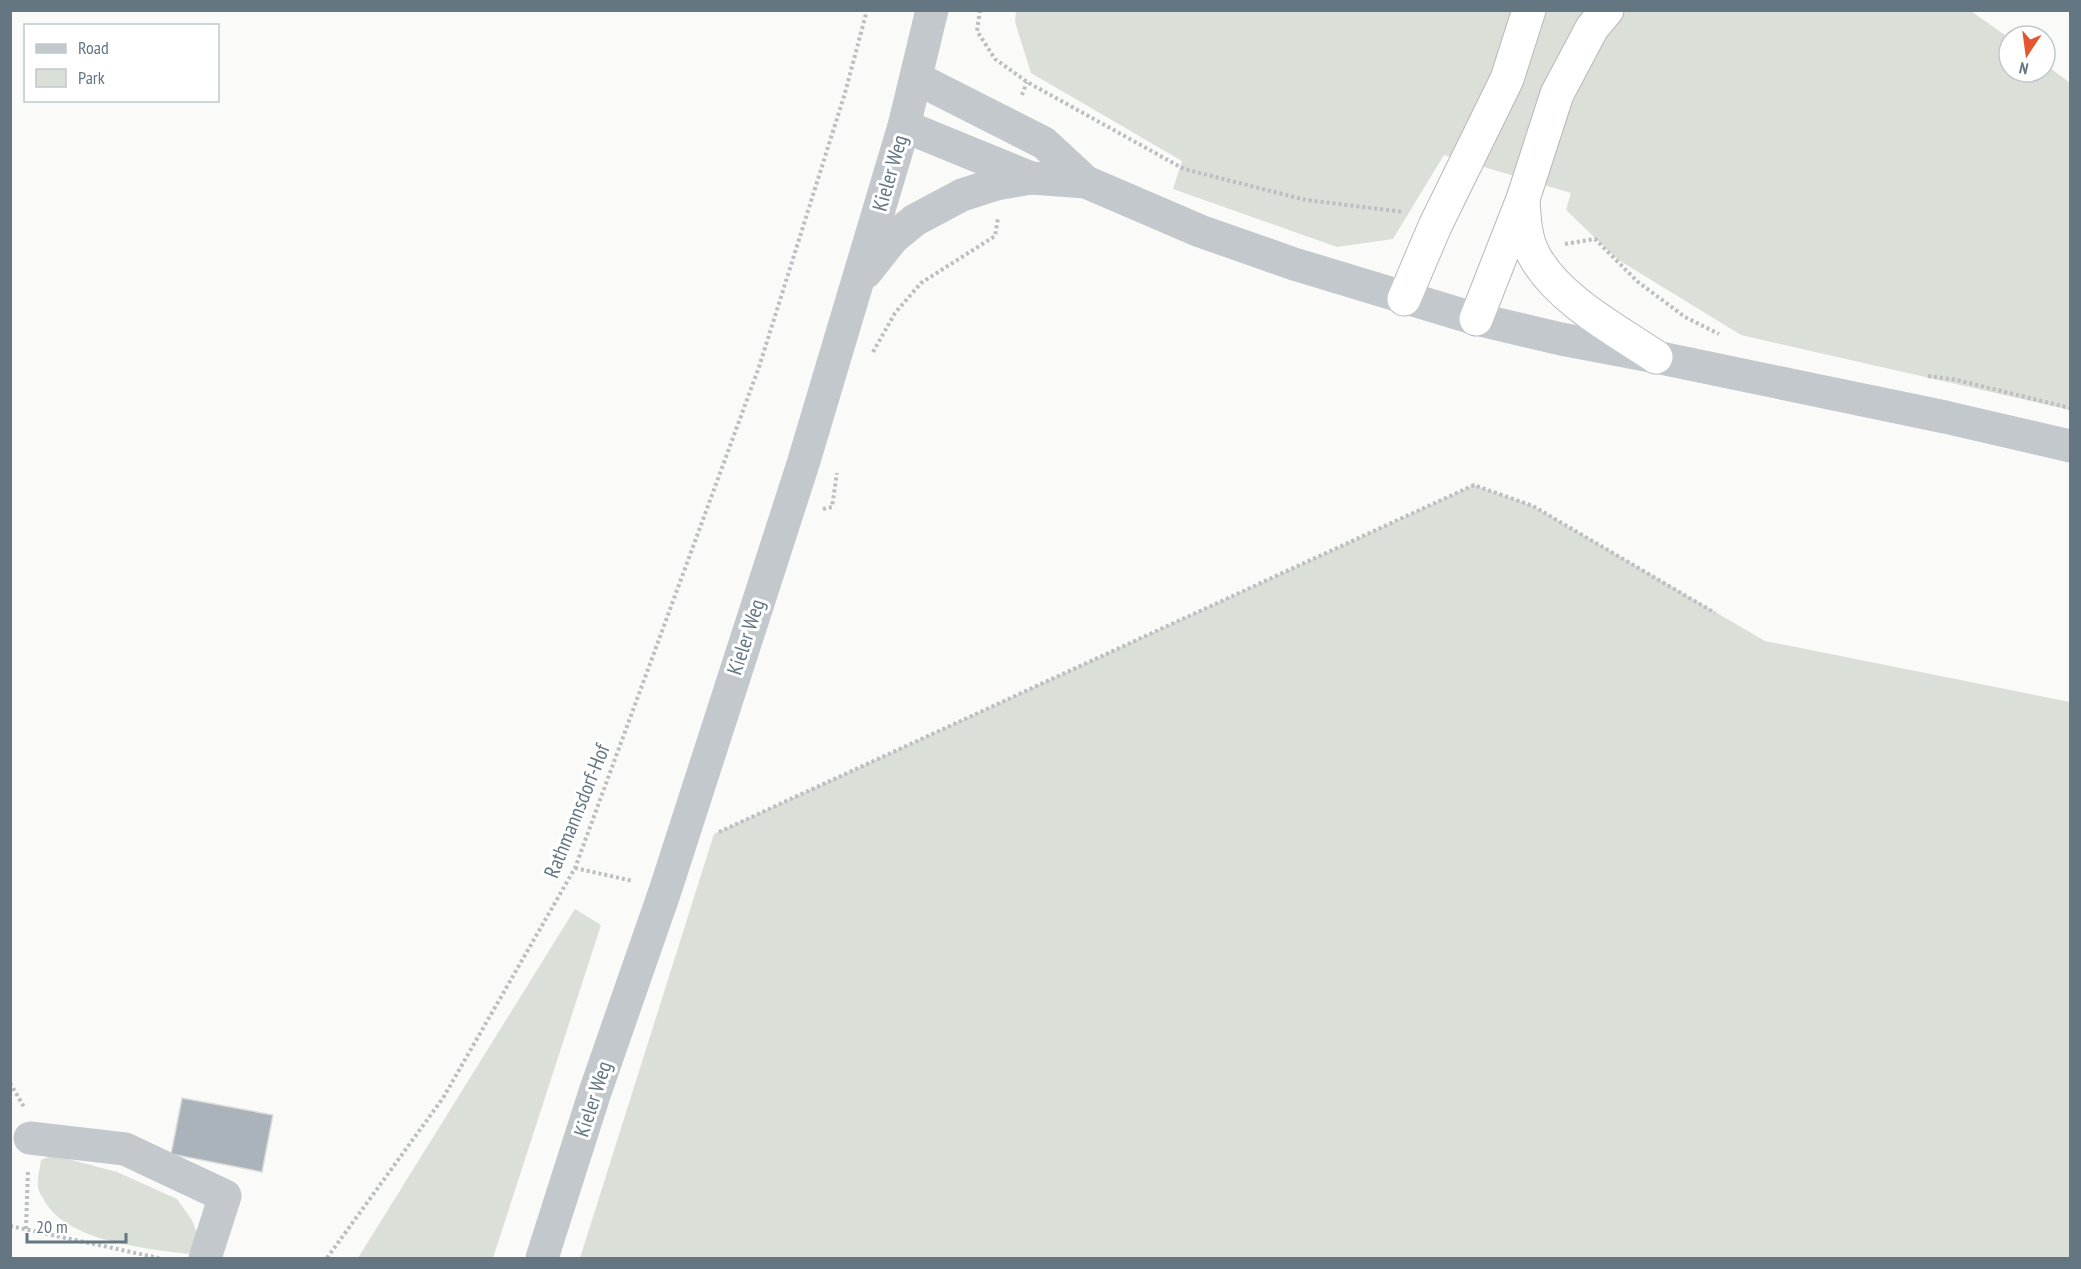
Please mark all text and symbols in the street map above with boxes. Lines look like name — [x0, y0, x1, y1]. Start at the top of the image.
legend — [24, 24, 219, 102]
north arrow — [1997, 24, 2057, 84]
text: Road — [78, 36, 109, 59]
text: N — [2017, 58, 2030, 79]
text: Park — [78, 66, 105, 89]
street label: Kieler Weg — [866, 132, 913, 214]
street label: Kieler Weg — [721, 596, 770, 678]
street label: Rathmannsdorf-Hof — [537, 739, 616, 882]
street label: Kieler Weg — [568, 1058, 617, 1140]
scale bar — [27, 1206, 126, 1244]
text: 20 m — [36, 1215, 68, 1238]

